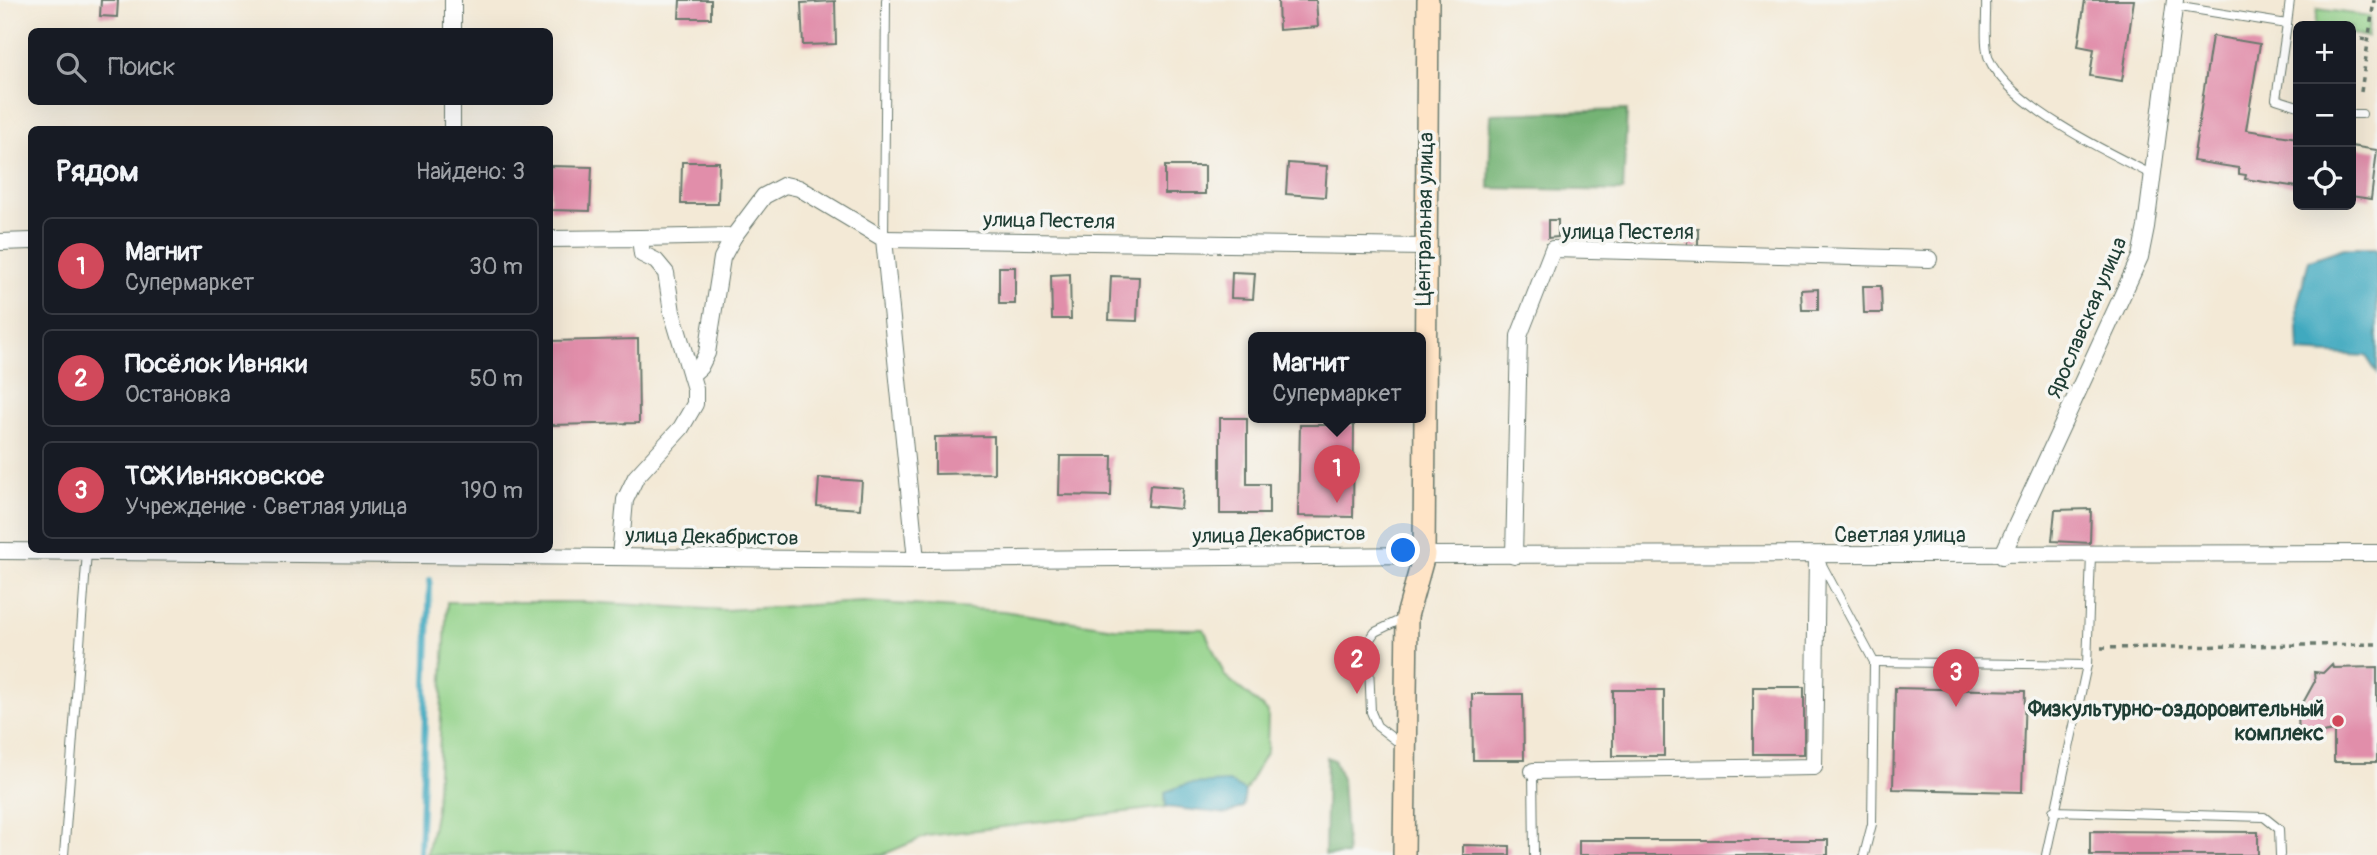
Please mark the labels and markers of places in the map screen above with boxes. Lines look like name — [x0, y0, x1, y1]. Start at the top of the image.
pin: 1 — [1314, 445, 1360, 503]
pin: 2 — [1334, 636, 1380, 694]
pin: 3 — [1933, 649, 1979, 707]
place label: Физкультурно-оздоровительный комплекс — [2027, 696, 2324, 747]
marker: Физкультурно-оздоровительный комплекс — [2330, 713, 2346, 729]

